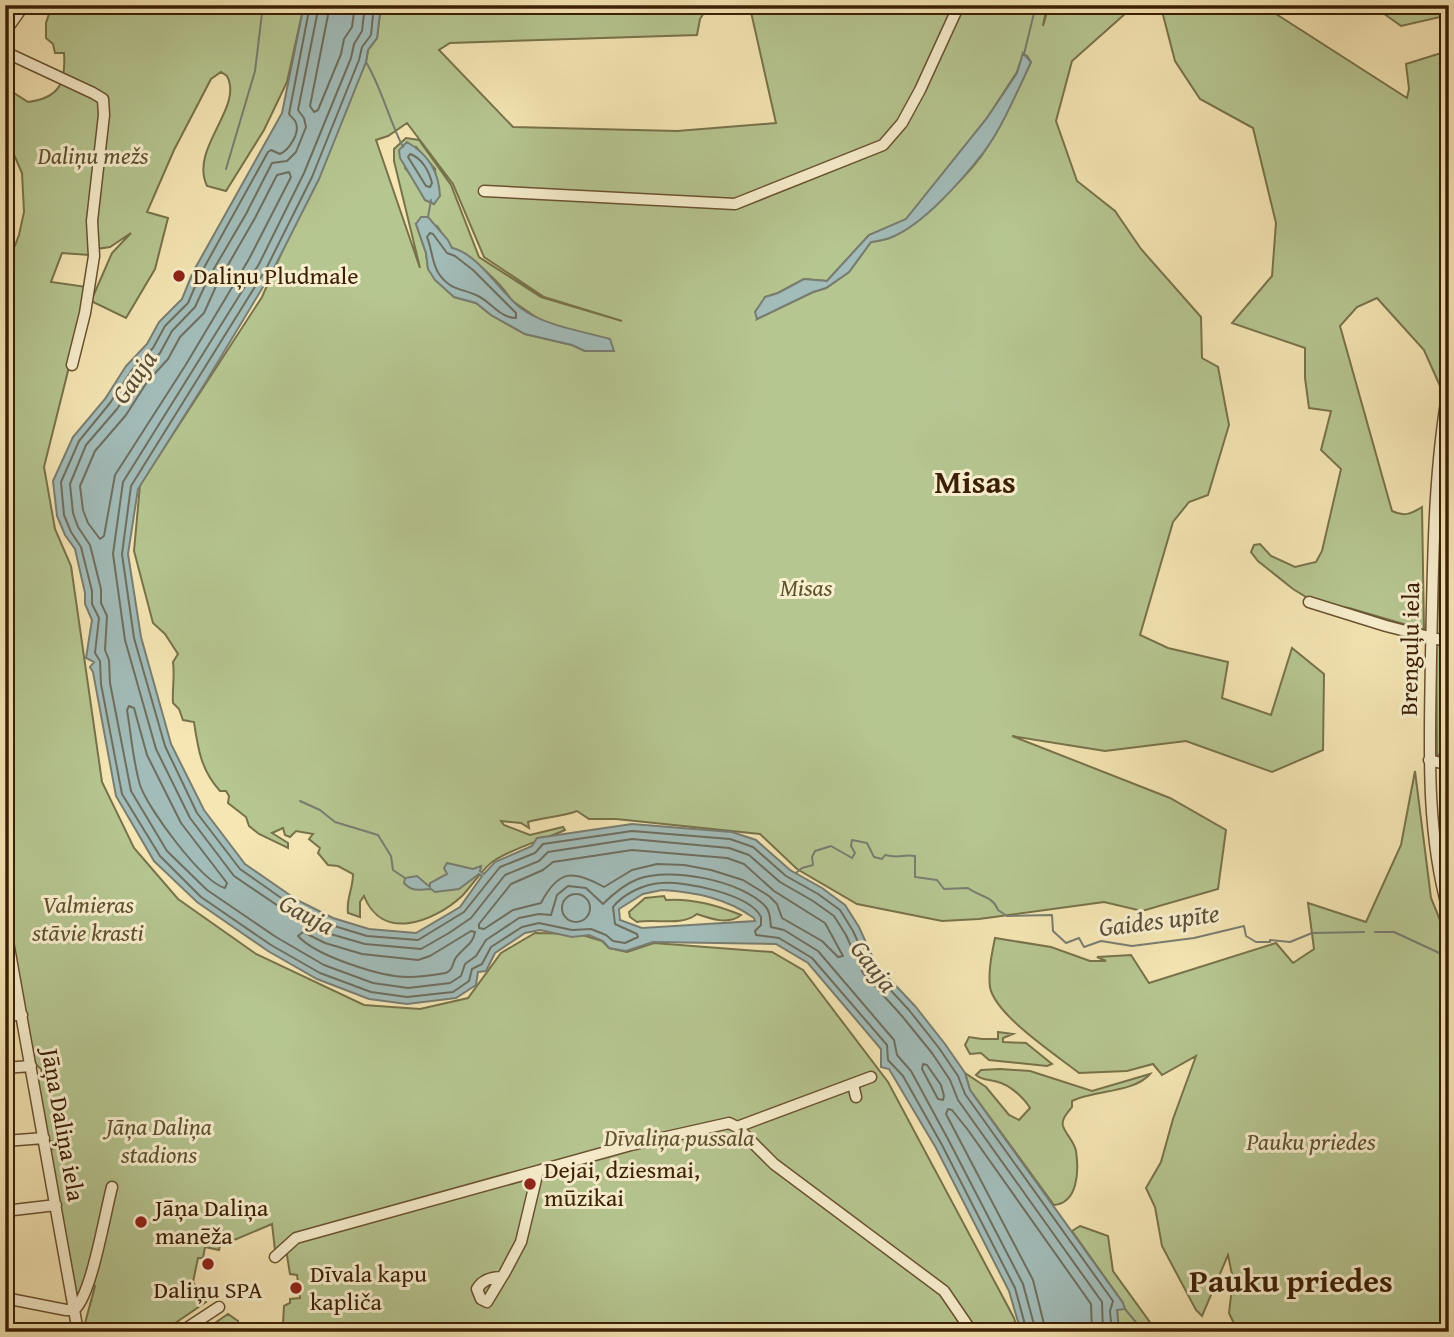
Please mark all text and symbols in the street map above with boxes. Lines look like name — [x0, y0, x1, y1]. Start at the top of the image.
park label: Daliņu mežs — [37, 138, 149, 173]
place label: Daliņu Pludmale — [193, 258, 359, 293]
marker: Daliņu Pludmale — [171, 268, 187, 284]
water label: Gauja — [101, 342, 166, 412]
district label: Misas — [934, 458, 1016, 505]
park label: Misas — [780, 570, 833, 605]
street label: Brenguļu iela — [1391, 581, 1428, 716]
water label: Gauja — [273, 883, 342, 944]
park label: Valmieras stāvie krasti — [31, 887, 144, 950]
water label: Gaides upīte — [1096, 893, 1221, 946]
water label: Gauja — [841, 931, 908, 1000]
street label: Jāņa Daliņa iela — [32, 1043, 94, 1205]
park label: Jāņa Daliņa stadions — [102, 1109, 212, 1172]
park label: Dīvaliņa pussala — [603, 1120, 754, 1155]
park label: Pauku priedes — [1245, 1124, 1376, 1159]
place label: Dejai, dziesmai, mūzikai — [544, 1152, 700, 1215]
marker: Dejai, dziesmai, mūzikai — [522, 1176, 538, 1192]
place label: Jāņa Daliņa manēža — [152, 1190, 269, 1253]
marker: Jāņa Daliņa manēža — [133, 1214, 149, 1230]
marker: Daliņu SPA — [200, 1256, 216, 1272]
place label: Dīvala kapu kapliča — [310, 1256, 427, 1319]
district label: Pauku priedes — [1189, 1257, 1393, 1304]
place label: Daliņu SPA — [154, 1272, 263, 1307]
marker: Dīvala kapu kapliča — [288, 1280, 304, 1296]

